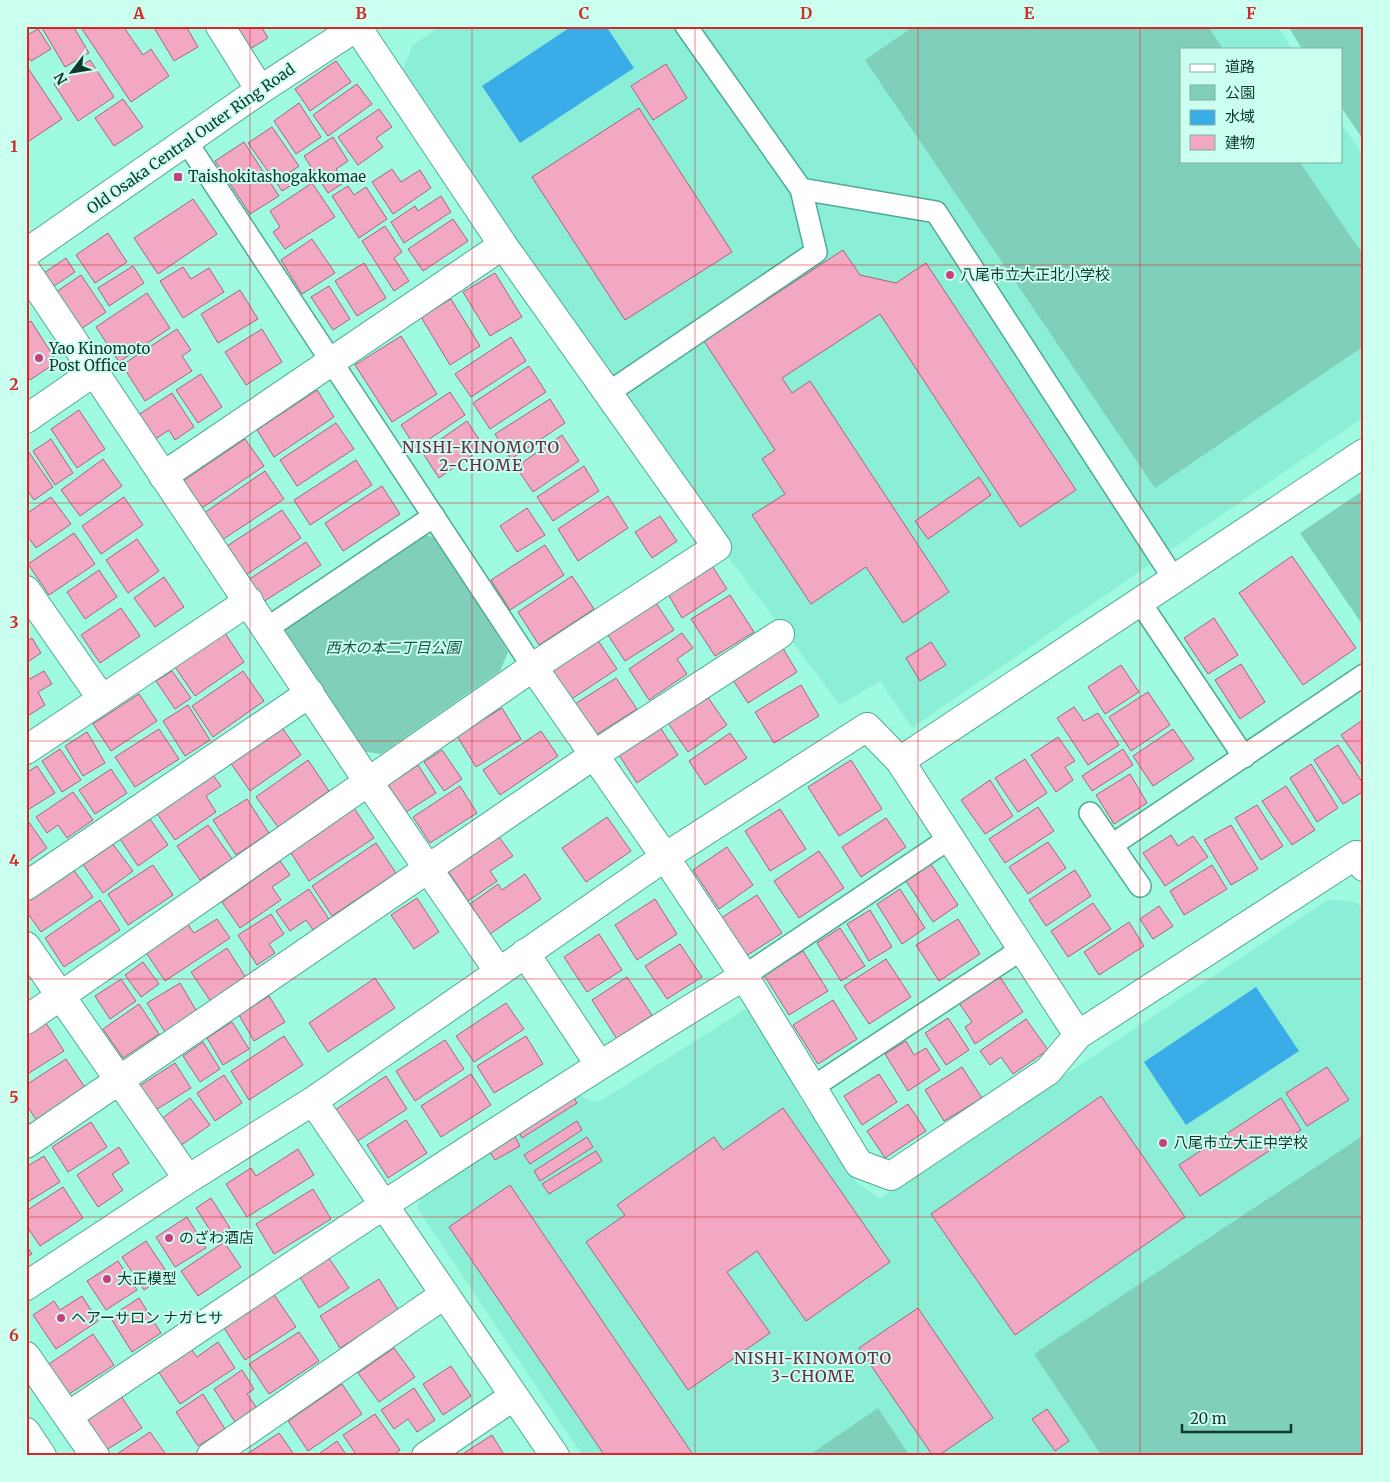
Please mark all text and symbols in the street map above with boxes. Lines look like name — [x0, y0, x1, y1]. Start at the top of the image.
text: A — [132, 3, 145, 23]
text: B — [355, 3, 367, 23]
text: C — [579, 3, 589, 23]
text: D — [800, 3, 812, 23]
text: E — [1024, 3, 1035, 23]
text: F — [1246, 3, 1256, 23]
north arrow — [48, 48, 98, 98]
legend — [1180, 48, 1342, 162]
text: 道路 — [1225, 57, 1255, 76]
street label: Old Osaka Central Outer Ring Road — [83, 59, 298, 218]
text: N — [50, 69, 71, 88]
text: 公園 — [1225, 83, 1255, 102]
text: 水域 — [1225, 107, 1255, 126]
text: 建物 — [1225, 133, 1255, 152]
text: 1 — [10, 136, 18, 156]
place label: Taishokitashogakkomae — [188, 167, 366, 186]
marker: Taishokitashogakkomae — [172, 171, 184, 183]
place label: 八尾市立大正北小学校 — [960, 265, 1110, 284]
marker: 八尾市立大正北小学校 — [944, 269, 956, 281]
place label: Yao Kinomoto Post Office — [48, 339, 151, 375]
marker: Yao Kinomoto Post Office — [33, 352, 45, 364]
text: 2 — [9, 374, 19, 394]
district label: NISHI-KINOMOTO 2-CHOME — [402, 437, 560, 475]
text: 3 — [9, 612, 19, 632]
park label: 西木の本二丁目公園 — [325, 638, 462, 657]
text: 4 — [9, 850, 19, 870]
text: 5 — [9, 1087, 19, 1107]
place label: 八尾市立大正中学校 — [1173, 1133, 1308, 1152]
marker: 八尾市立大正中学校 — [1157, 1137, 1169, 1149]
place label: のざわ酒店 — [179, 1228, 254, 1247]
marker: のざわ酒店 — [163, 1232, 175, 1244]
place label: 大正模型 — [117, 1269, 177, 1288]
marker: 大正模型 — [101, 1273, 113, 1285]
place label: ヘアーサロン ナガヒサ — [71, 1308, 223, 1327]
marker: ヘアーサロン ナガヒサ — [55, 1312, 67, 1324]
text: 6 — [9, 1325, 19, 1345]
district label: NISHI-KINOMOTO 3-CHOME — [734, 1348, 892, 1386]
scale bar — [1182, 1402, 1291, 1434]
text: 20 m — [1190, 1409, 1227, 1428]

